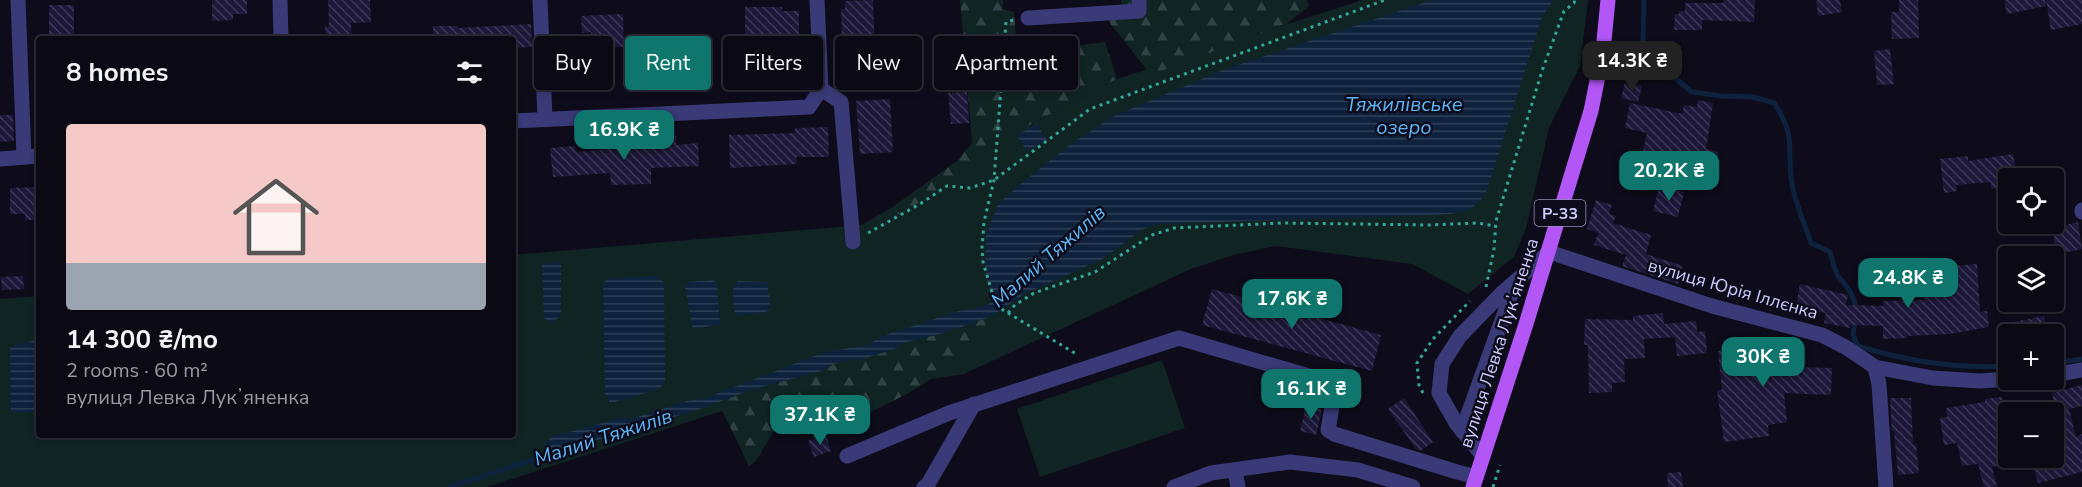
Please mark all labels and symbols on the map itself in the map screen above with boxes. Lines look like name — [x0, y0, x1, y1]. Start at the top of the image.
pin: 14.3K ₴ — [1577, 41, 1687, 92]
water label: Тяжилівське озеро — [1345, 91, 1463, 141]
pin: 16.9K ₴ — [569, 110, 679, 161]
pin: 20.2K ₴ — [1614, 151, 1724, 202]
water label: Малий Тяжилів — [985, 199, 1111, 314]
road number: Р-33 — [1534, 200, 1586, 226]
street label: вулиця Левка Лукʼяненка — [1454, 235, 1544, 451]
street label: вулиця Юрія Іллєнка — [1645, 253, 1821, 325]
pin: 24.8K ₴ — [1853, 258, 1963, 309]
pin: 17.6K ₴ — [1237, 279, 1347, 330]
pin: 30K ₴ — [1721, 337, 1805, 388]
pin: 16.1K ₴ — [1256, 369, 1366, 420]
pin: 37.1K ₴ — [765, 395, 875, 446]
water label: Малий Тяжилів — [531, 402, 676, 473]

